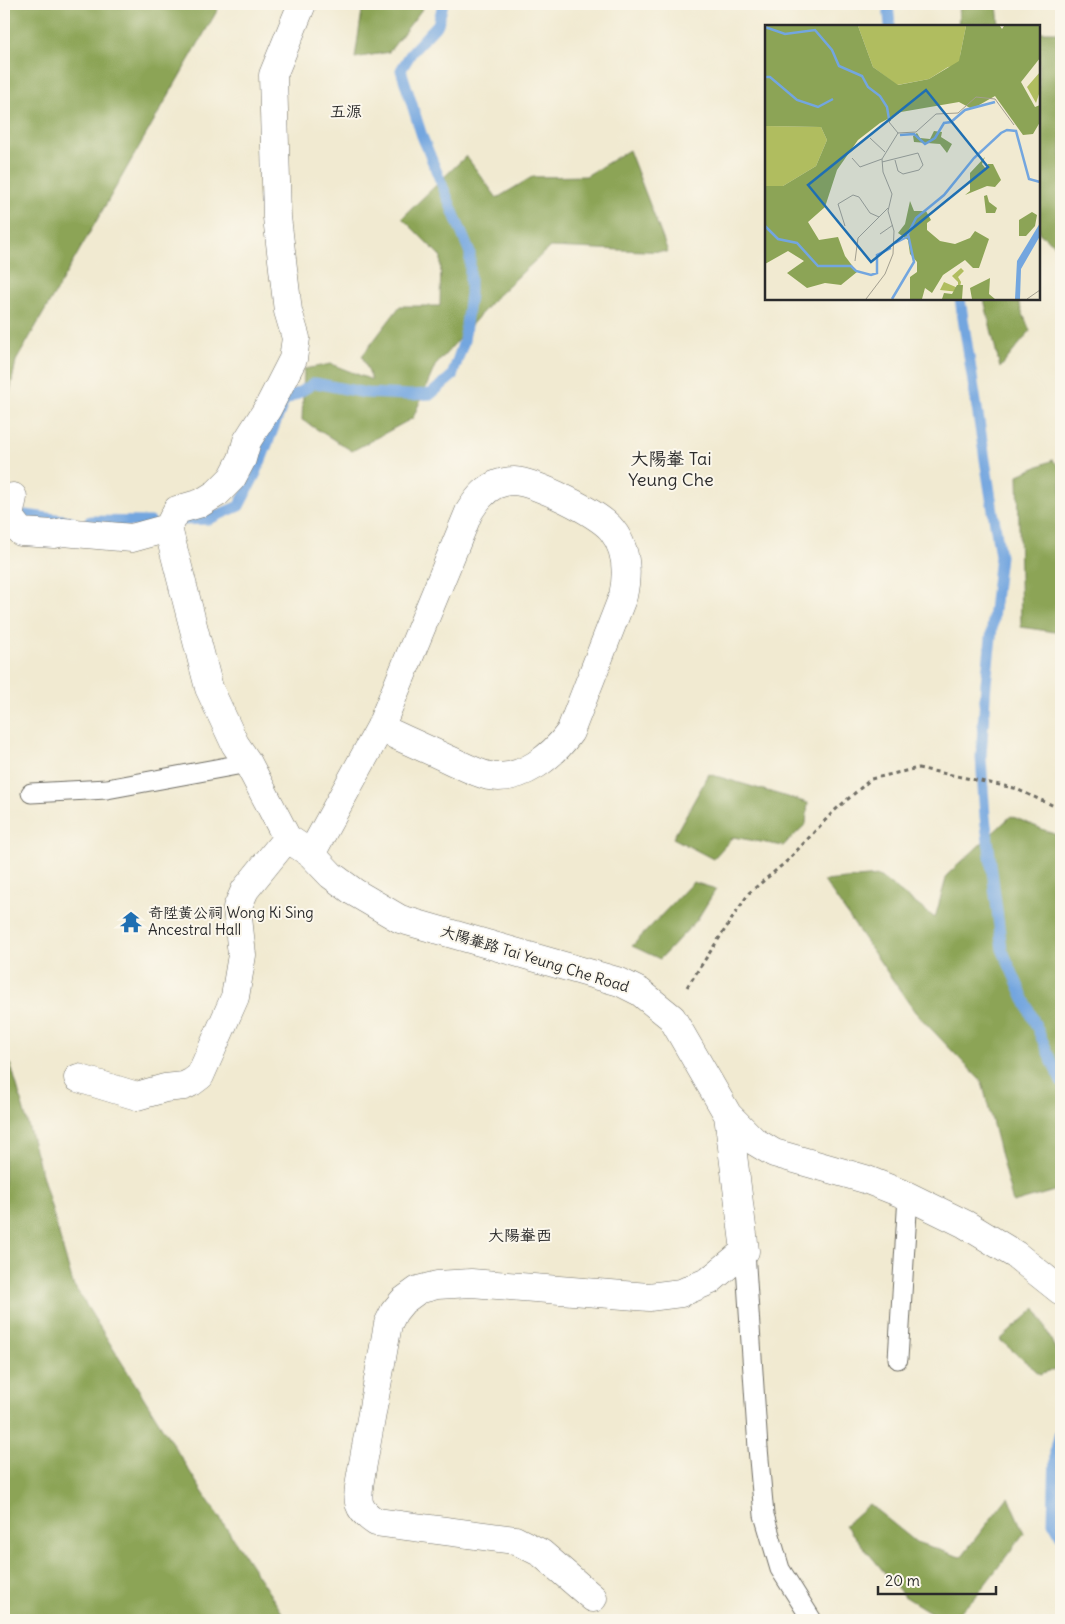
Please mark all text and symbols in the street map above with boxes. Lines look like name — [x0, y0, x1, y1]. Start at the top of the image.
inset map — [765, 25, 1040, 300]
district label: 五源 — [330, 101, 362, 121]
district label: 大陽輋 Tai Yeung Che — [628, 447, 714, 491]
place label: 奇陞黃公祠 Wong Ki Sing Ancestral Hall — [148, 903, 314, 939]
temple icon: 奇陞黃公祠 Wong Ki Sing Ancestral Hall — [118, 909, 144, 935]
street label: 大陽輋路 Tai Yeung Che Road — [439, 921, 632, 996]
district label: 大陽輋西 — [488, 1225, 552, 1245]
scale bar — [878, 1564, 995, 1596]
text: 20 m — [885, 1571, 920, 1590]

